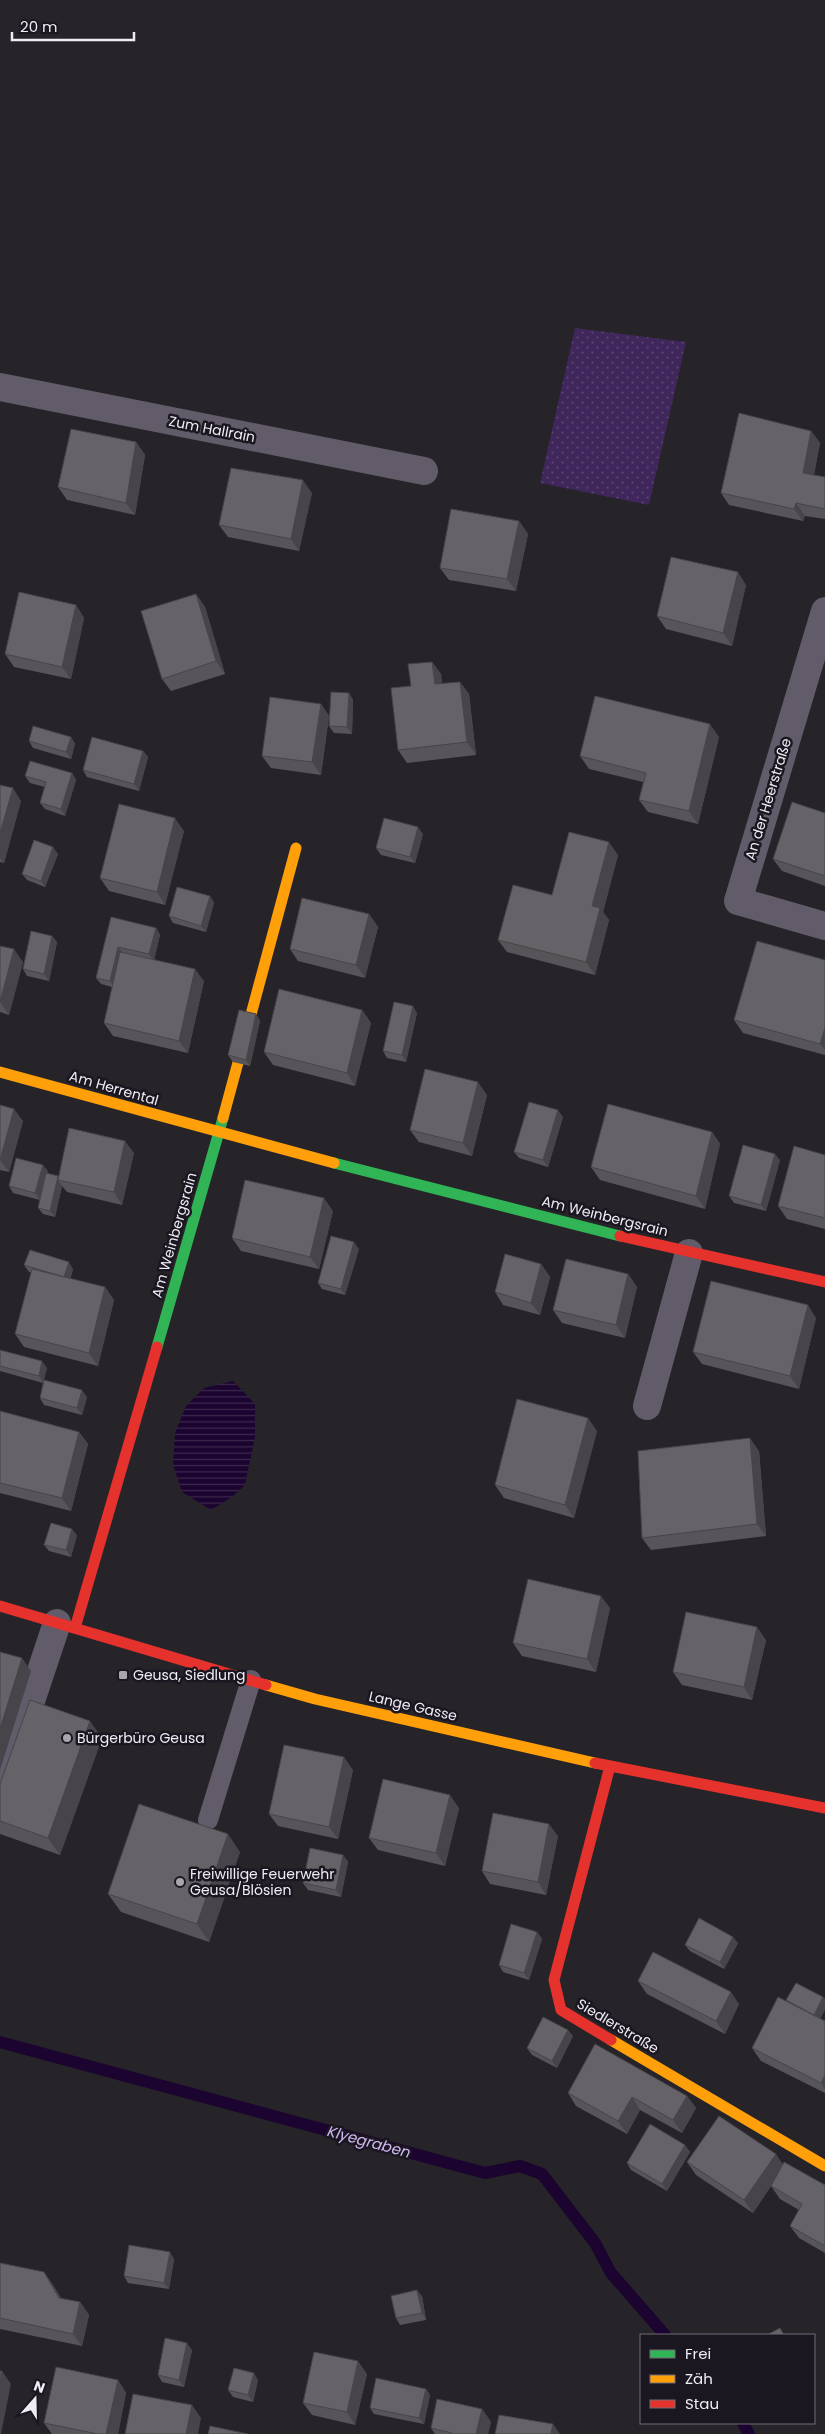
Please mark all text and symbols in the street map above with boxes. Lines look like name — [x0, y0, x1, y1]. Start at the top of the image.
scale bar — [12, 10, 135, 42]
text: 20 m — [20, 16, 58, 37]
street label: Zum Hallrain — [167, 411, 257, 447]
street label: An der Heerstraße — [740, 735, 796, 863]
street label: Am Herrental — [67, 1066, 161, 1110]
street label: Am Weinbergsrain — [147, 1170, 201, 1300]
street label: Am Weinbergsrain — [540, 1191, 670, 1241]
place label: Geusa, Siedlung — [133, 1665, 245, 1685]
marker: Geusa, Siedlung — [117, 1669, 129, 1681]
street label: Lange Gasse — [367, 1686, 459, 1726]
place label: Bürgerbüro Geusa — [77, 1728, 205, 1748]
marker: Bürgerbüro Geusa — [61, 1732, 73, 1744]
place label: Freiwillige Feuerwehr Geusa/Blösien — [190, 1864, 334, 1900]
marker: Freiwillige Feuerwehr Geusa/Blösien — [174, 1876, 186, 1888]
street label: Siedlerstraße — [573, 1994, 663, 2059]
water label: Klyegraben — [325, 2120, 413, 2163]
legend — [640, 2334, 815, 2424]
text: Frei — [685, 2343, 711, 2364]
text: Zäh — [685, 2368, 713, 2389]
north arrow — [10, 2374, 60, 2424]
text: N — [31, 2376, 48, 2398]
text: Stau — [685, 2393, 719, 2414]

